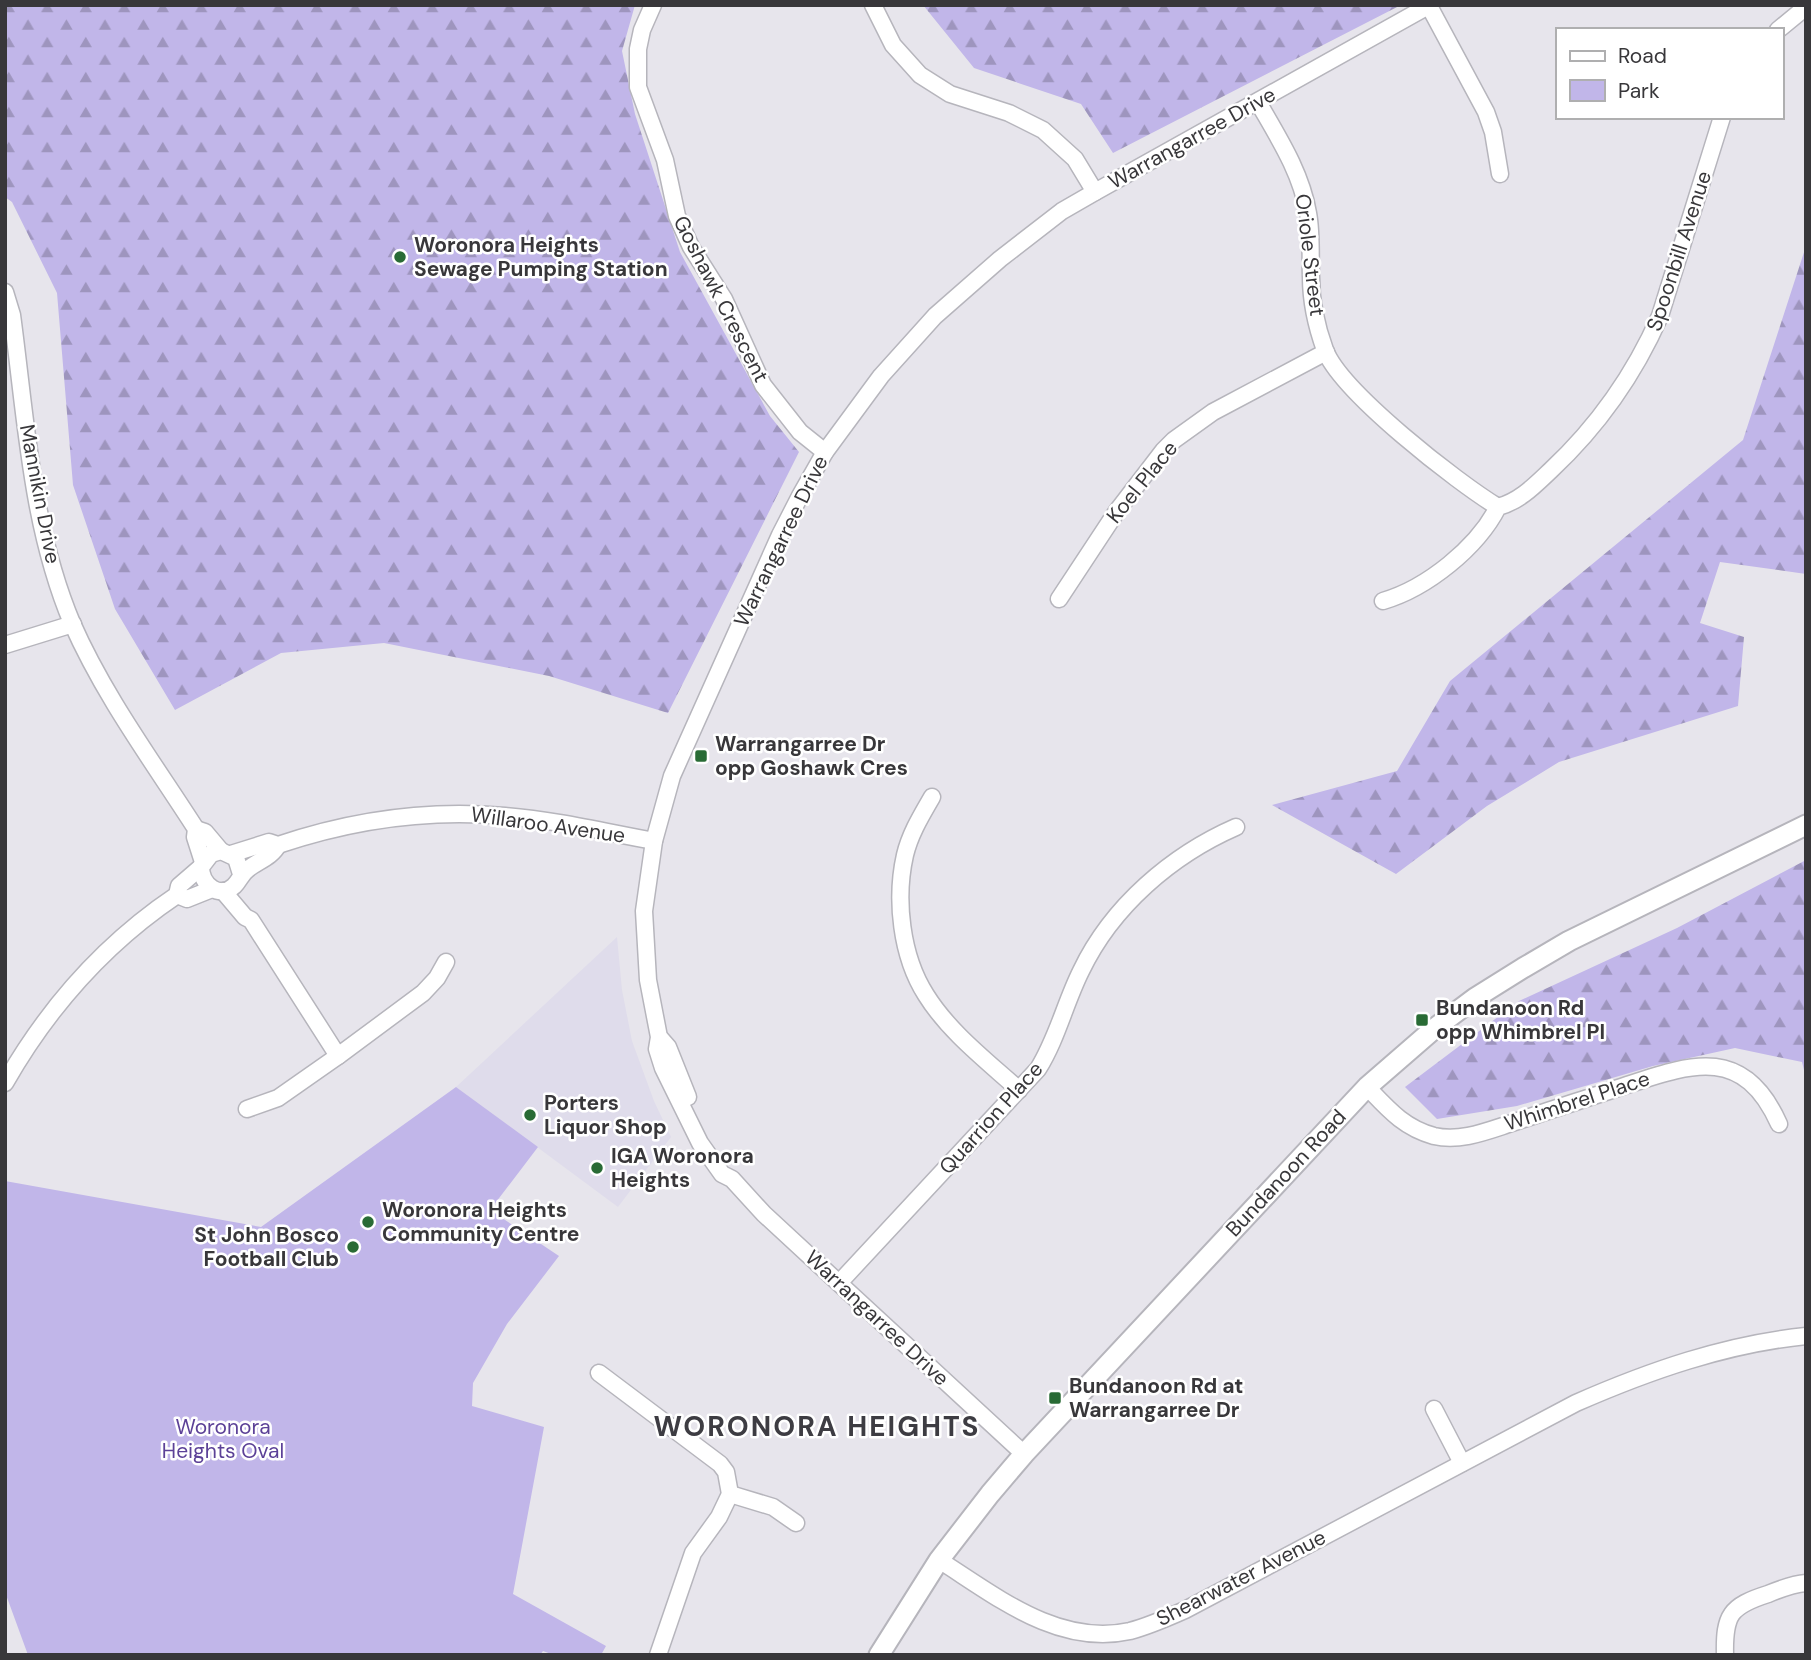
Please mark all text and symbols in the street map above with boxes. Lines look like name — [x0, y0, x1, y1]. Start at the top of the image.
legend — [1556, 28, 1783, 119]
text: Road — [1618, 42, 1667, 70]
text: Park — [1618, 77, 1660, 105]
street label: Warrangarree Drive — [1103, 80, 1281, 196]
street label: Spoonbill Avenue — [1640, 167, 1718, 335]
street label: Oriole Street — [1289, 192, 1331, 318]
street label: Goshawk Crescent — [667, 211, 775, 387]
place label: Woronora Heights Sewage Pumping Station — [414, 231, 668, 283]
marker: Woronora Heights Sewage Pumping Station — [392, 249, 408, 265]
street label: Mannikin Drive — [13, 422, 67, 566]
street label: Koel Place — [1100, 435, 1184, 529]
street label: Warrangarree Drive — [727, 451, 835, 631]
place label: Warrangarree Dr opp Goshawk Cres — [715, 730, 908, 782]
marker: Warrangarree Dr opp Goshawk Cres — [693, 748, 709, 764]
street label: Willaroo Avenue — [469, 800, 627, 850]
place label: Bundanoon Rd opp Whimbrel Pl — [1436, 994, 1605, 1046]
marker: Bundanoon Rd opp Whimbrel Pl — [1414, 1012, 1430, 1028]
street label: Quarrion Place — [933, 1056, 1049, 1180]
street label: Whimbrel Place — [1501, 1064, 1653, 1138]
place label: Porters Liquor Shop — [544, 1089, 667, 1141]
street label: Bundanoon Road — [1220, 1103, 1352, 1243]
marker: Porters Liquor Shop — [522, 1107, 538, 1123]
place label: IGA Woronora Heights — [611, 1142, 754, 1194]
marker: IGA Woronora Heights — [589, 1160, 605, 1176]
place label: Woronora Heights Community Centre — [382, 1196, 579, 1248]
marker: Woronora Heights Community Centre — [360, 1214, 376, 1230]
place label: St John Bosco Football Club — [194, 1221, 339, 1273]
marker: St John Bosco Football Club — [345, 1239, 361, 1255]
street label: Warrangarree Drive — [799, 1244, 955, 1392]
place label: Bundanoon Rd at Warrangarree Dr — [1069, 1372, 1243, 1424]
marker: Bundanoon Rd at Warrangarree Dr — [1047, 1390, 1063, 1406]
district label: WORONORA HEIGHTS — [654, 1408, 980, 1445]
park label: Woronora Heights Oval — [162, 1413, 284, 1465]
street label: Shearwater Avenue — [1151, 1523, 1331, 1633]

